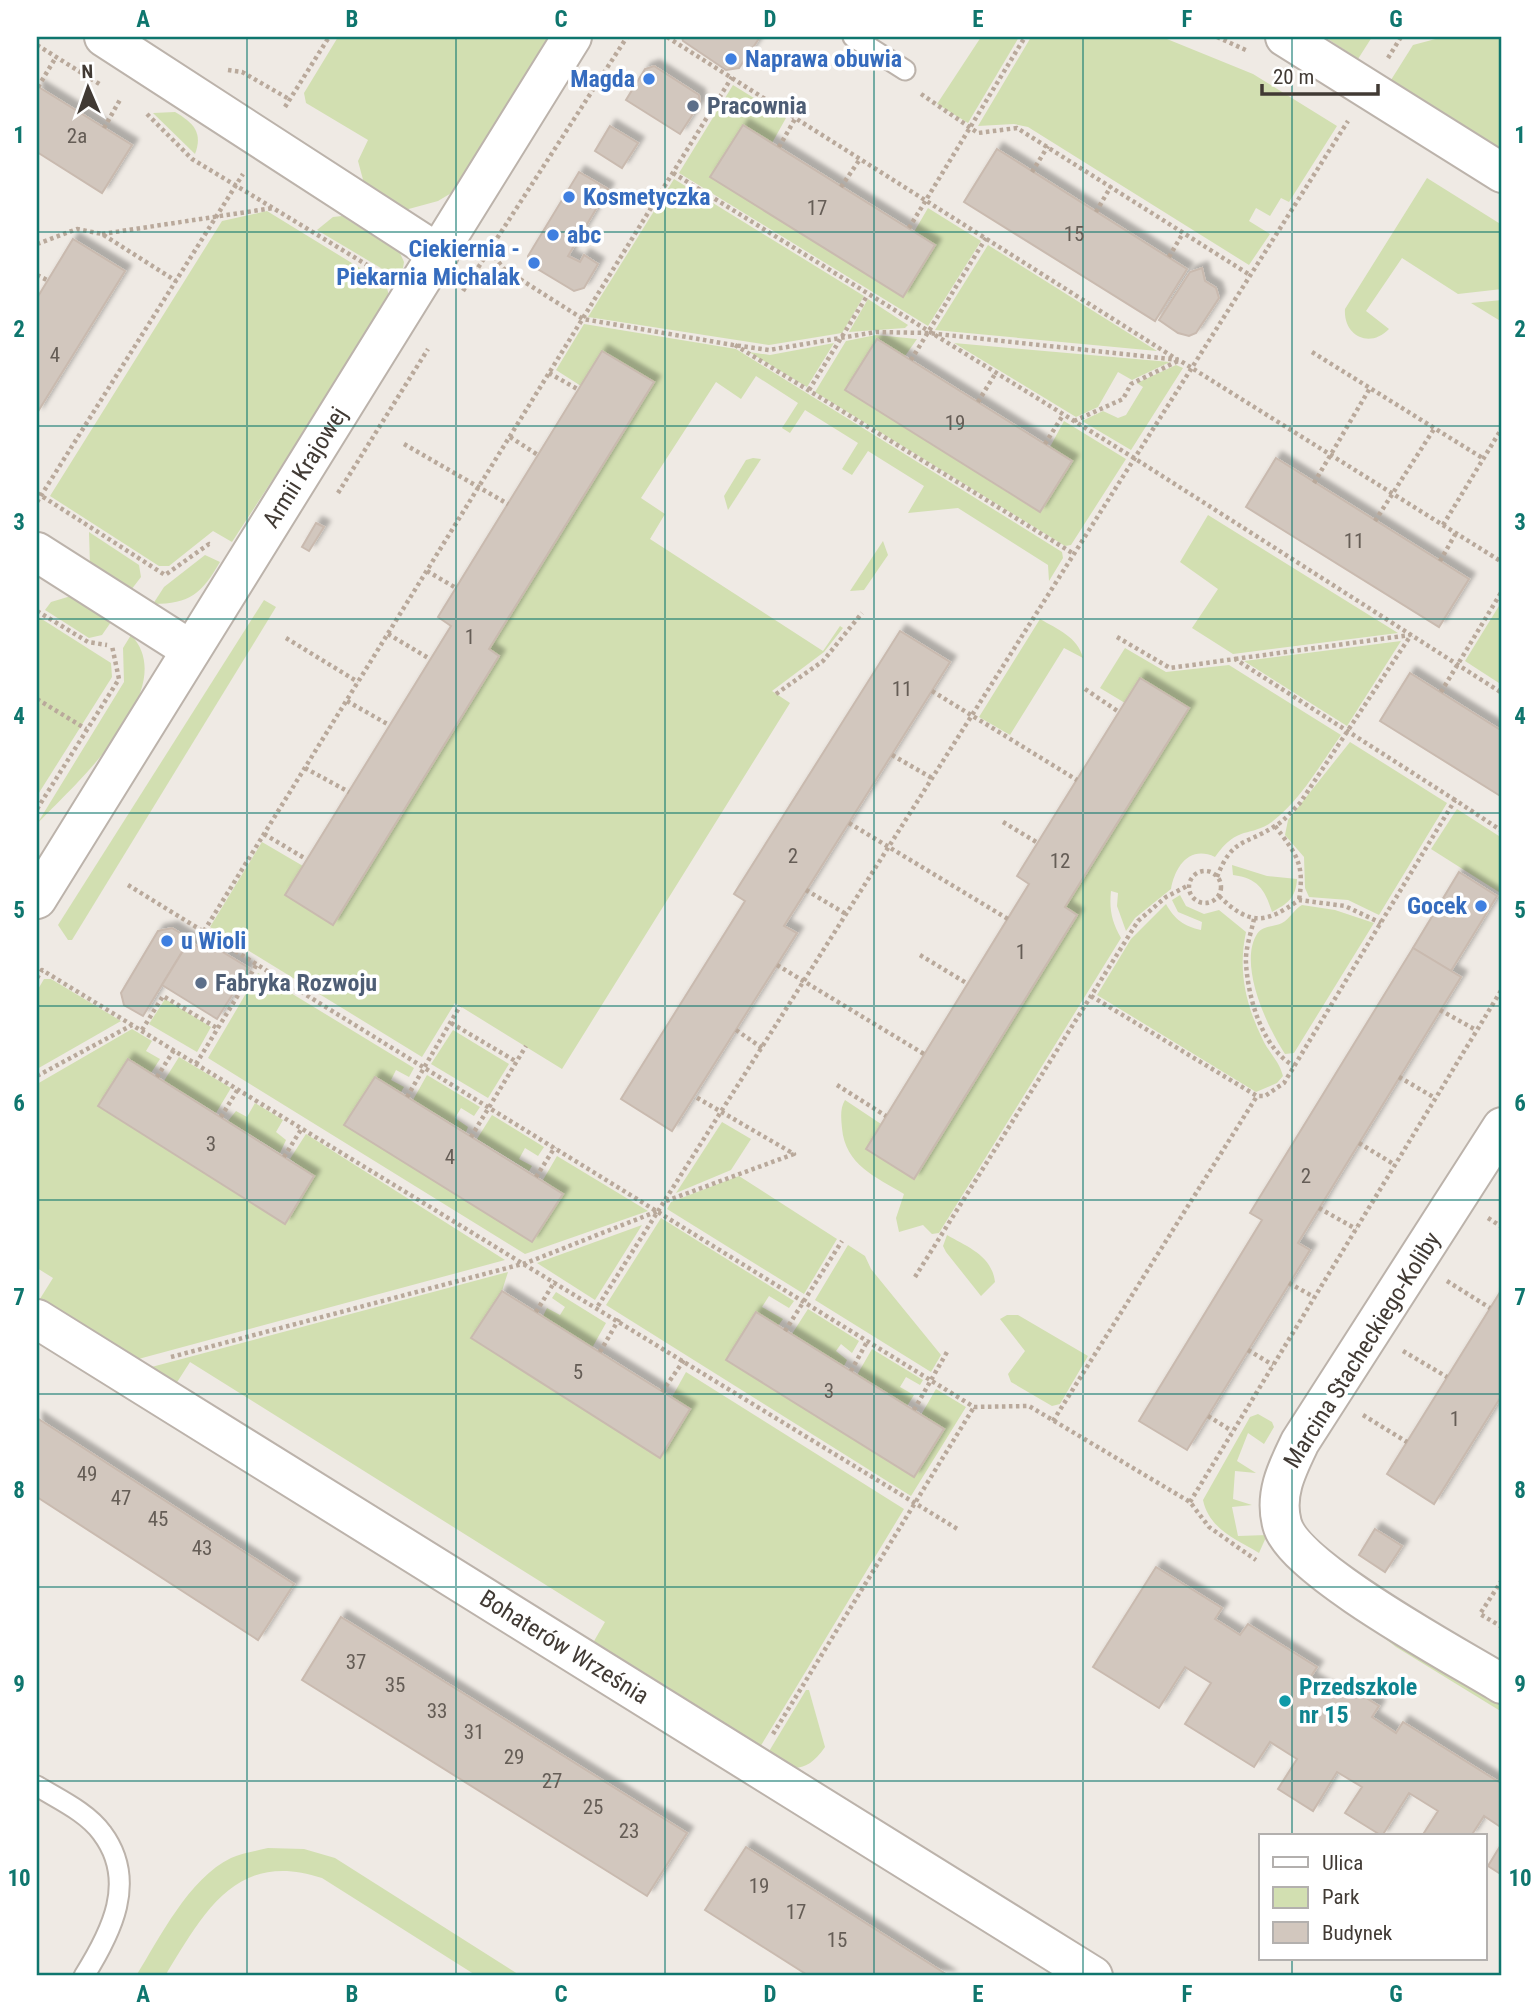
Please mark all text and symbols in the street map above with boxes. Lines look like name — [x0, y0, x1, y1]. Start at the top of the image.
text: A — [136, 6, 150, 33]
text: B — [346, 6, 358, 33]
text: C — [554, 6, 568, 33]
text: D — [764, 6, 777, 33]
text: E — [972, 6, 984, 33]
text: F — [1182, 6, 1193, 33]
text: G — [1389, 6, 1403, 33]
place label: Naprawa obuwia — [745, 45, 902, 73]
marker: Naprawa obuwia — [723, 51, 739, 67]
north arrow — [52, 52, 122, 122]
scale bar — [1262, 52, 1378, 96]
text: N — [81, 60, 94, 83]
place label: Magda — [570, 65, 635, 93]
text: 20 m — [1273, 65, 1314, 89]
marker: Magda — [641, 71, 657, 87]
place label: Pracownia — [707, 92, 807, 120]
marker: Pracownia — [685, 98, 701, 114]
text: 1 — [13, 122, 25, 149]
text: 1 — [1514, 122, 1526, 149]
house number: 2a — [67, 124, 87, 148]
place label: Kosmetyczka — [583, 183, 711, 211]
marker: Kosmetyczka — [561, 189, 577, 205]
house number: 17 — [807, 196, 827, 220]
place label: abc — [567, 221, 601, 249]
house number: 15 — [1064, 222, 1084, 246]
marker: abc — [545, 227, 561, 243]
place label: Ciekiernia - Piekarnia Michalak — [336, 235, 521, 291]
marker: Ciekiernia - Piekarnia Michalak — [526, 255, 542, 271]
text: 2 — [13, 316, 25, 343]
text: 2 — [1514, 316, 1526, 343]
house number: 4 — [50, 343, 60, 367]
street label: Armii Krajowej — [257, 402, 353, 533]
house number: 19 — [945, 411, 965, 435]
text: 3 — [13, 509, 25, 536]
text: 3 — [1514, 509, 1526, 536]
house number: 11 — [1344, 529, 1364, 553]
house number: 1 — [465, 625, 475, 649]
house number: 11 — [892, 677, 912, 701]
text: 4 — [13, 703, 25, 730]
text: 4 — [1514, 703, 1526, 730]
house number: 2 — [788, 844, 798, 868]
house number: 12 — [1050, 849, 1070, 873]
place label: Gocek — [1407, 892, 1468, 920]
text: 5 — [13, 897, 25, 924]
text: 5 — [1514, 897, 1526, 924]
marker: Gocek — [1473, 898, 1489, 914]
place label: u Wioli — [181, 927, 246, 955]
marker: u Wioli — [159, 933, 175, 949]
house number: 1 — [1016, 940, 1026, 964]
place label: Fabryka Rozwoju — [215, 969, 377, 997]
marker: Fabryka Rozwoju — [193, 975, 209, 991]
text: 6 — [13, 1090, 25, 1117]
text: 6 — [1514, 1090, 1526, 1117]
house number: 3 — [206, 1132, 216, 1156]
house number: 4 — [445, 1145, 455, 1169]
house number: 2 — [1301, 1164, 1311, 1188]
street label: Marcina Stacheckiego-Koliby — [1278, 1227, 1446, 1473]
text: 7 — [13, 1284, 25, 1311]
text: 7 — [1514, 1284, 1526, 1311]
house number: 5 — [573, 1360, 583, 1384]
house number: 3 — [824, 1379, 834, 1403]
house number: 1 — [1450, 1407, 1460, 1431]
house number: 49 — [77, 1462, 97, 1486]
text: 8 — [13, 1477, 25, 1504]
text: 8 — [1514, 1477, 1526, 1504]
house number: 47 — [111, 1486, 131, 1510]
house number: 45 — [148, 1507, 168, 1531]
house number: 43 — [192, 1536, 212, 1560]
street label: Bohaterów Września — [475, 1584, 654, 1710]
house number: 37 — [346, 1650, 366, 1674]
text: 9 — [13, 1671, 25, 1698]
text: 9 — [1514, 1671, 1526, 1698]
house number: 35 — [385, 1673, 405, 1697]
place label: Przedszkole nr 15 — [1299, 1673, 1417, 1729]
marker: Przedszkole nr 15 — [1277, 1693, 1293, 1709]
house number: 33 — [427, 1699, 447, 1723]
house number: 31 — [464, 1720, 484, 1744]
house number: 29 — [504, 1745, 524, 1769]
house number: 27 — [542, 1769, 562, 1793]
house number: 25 — [583, 1795, 603, 1819]
house number: 23 — [619, 1819, 639, 1843]
legend — [1259, 1834, 1486, 1960]
text: Ulica — [1322, 1851, 1363, 1875]
text: 10 — [7, 1865, 31, 1892]
text: 10 — [1508, 1865, 1532, 1892]
house number: 19 — [749, 1874, 769, 1898]
text: Park — [1322, 1885, 1360, 1909]
house number: 17 — [786, 1900, 806, 1924]
text: Budynek — [1322, 1921, 1393, 1945]
house number: 15 — [827, 1928, 847, 1952]
text: A — [136, 1981, 150, 2008]
text: B — [346, 1981, 358, 2008]
text: C — [554, 1981, 568, 2008]
text: D — [764, 1981, 777, 2008]
text: E — [972, 1981, 984, 2008]
text: F — [1182, 1981, 1193, 2008]
text: G — [1389, 1981, 1403, 2008]

